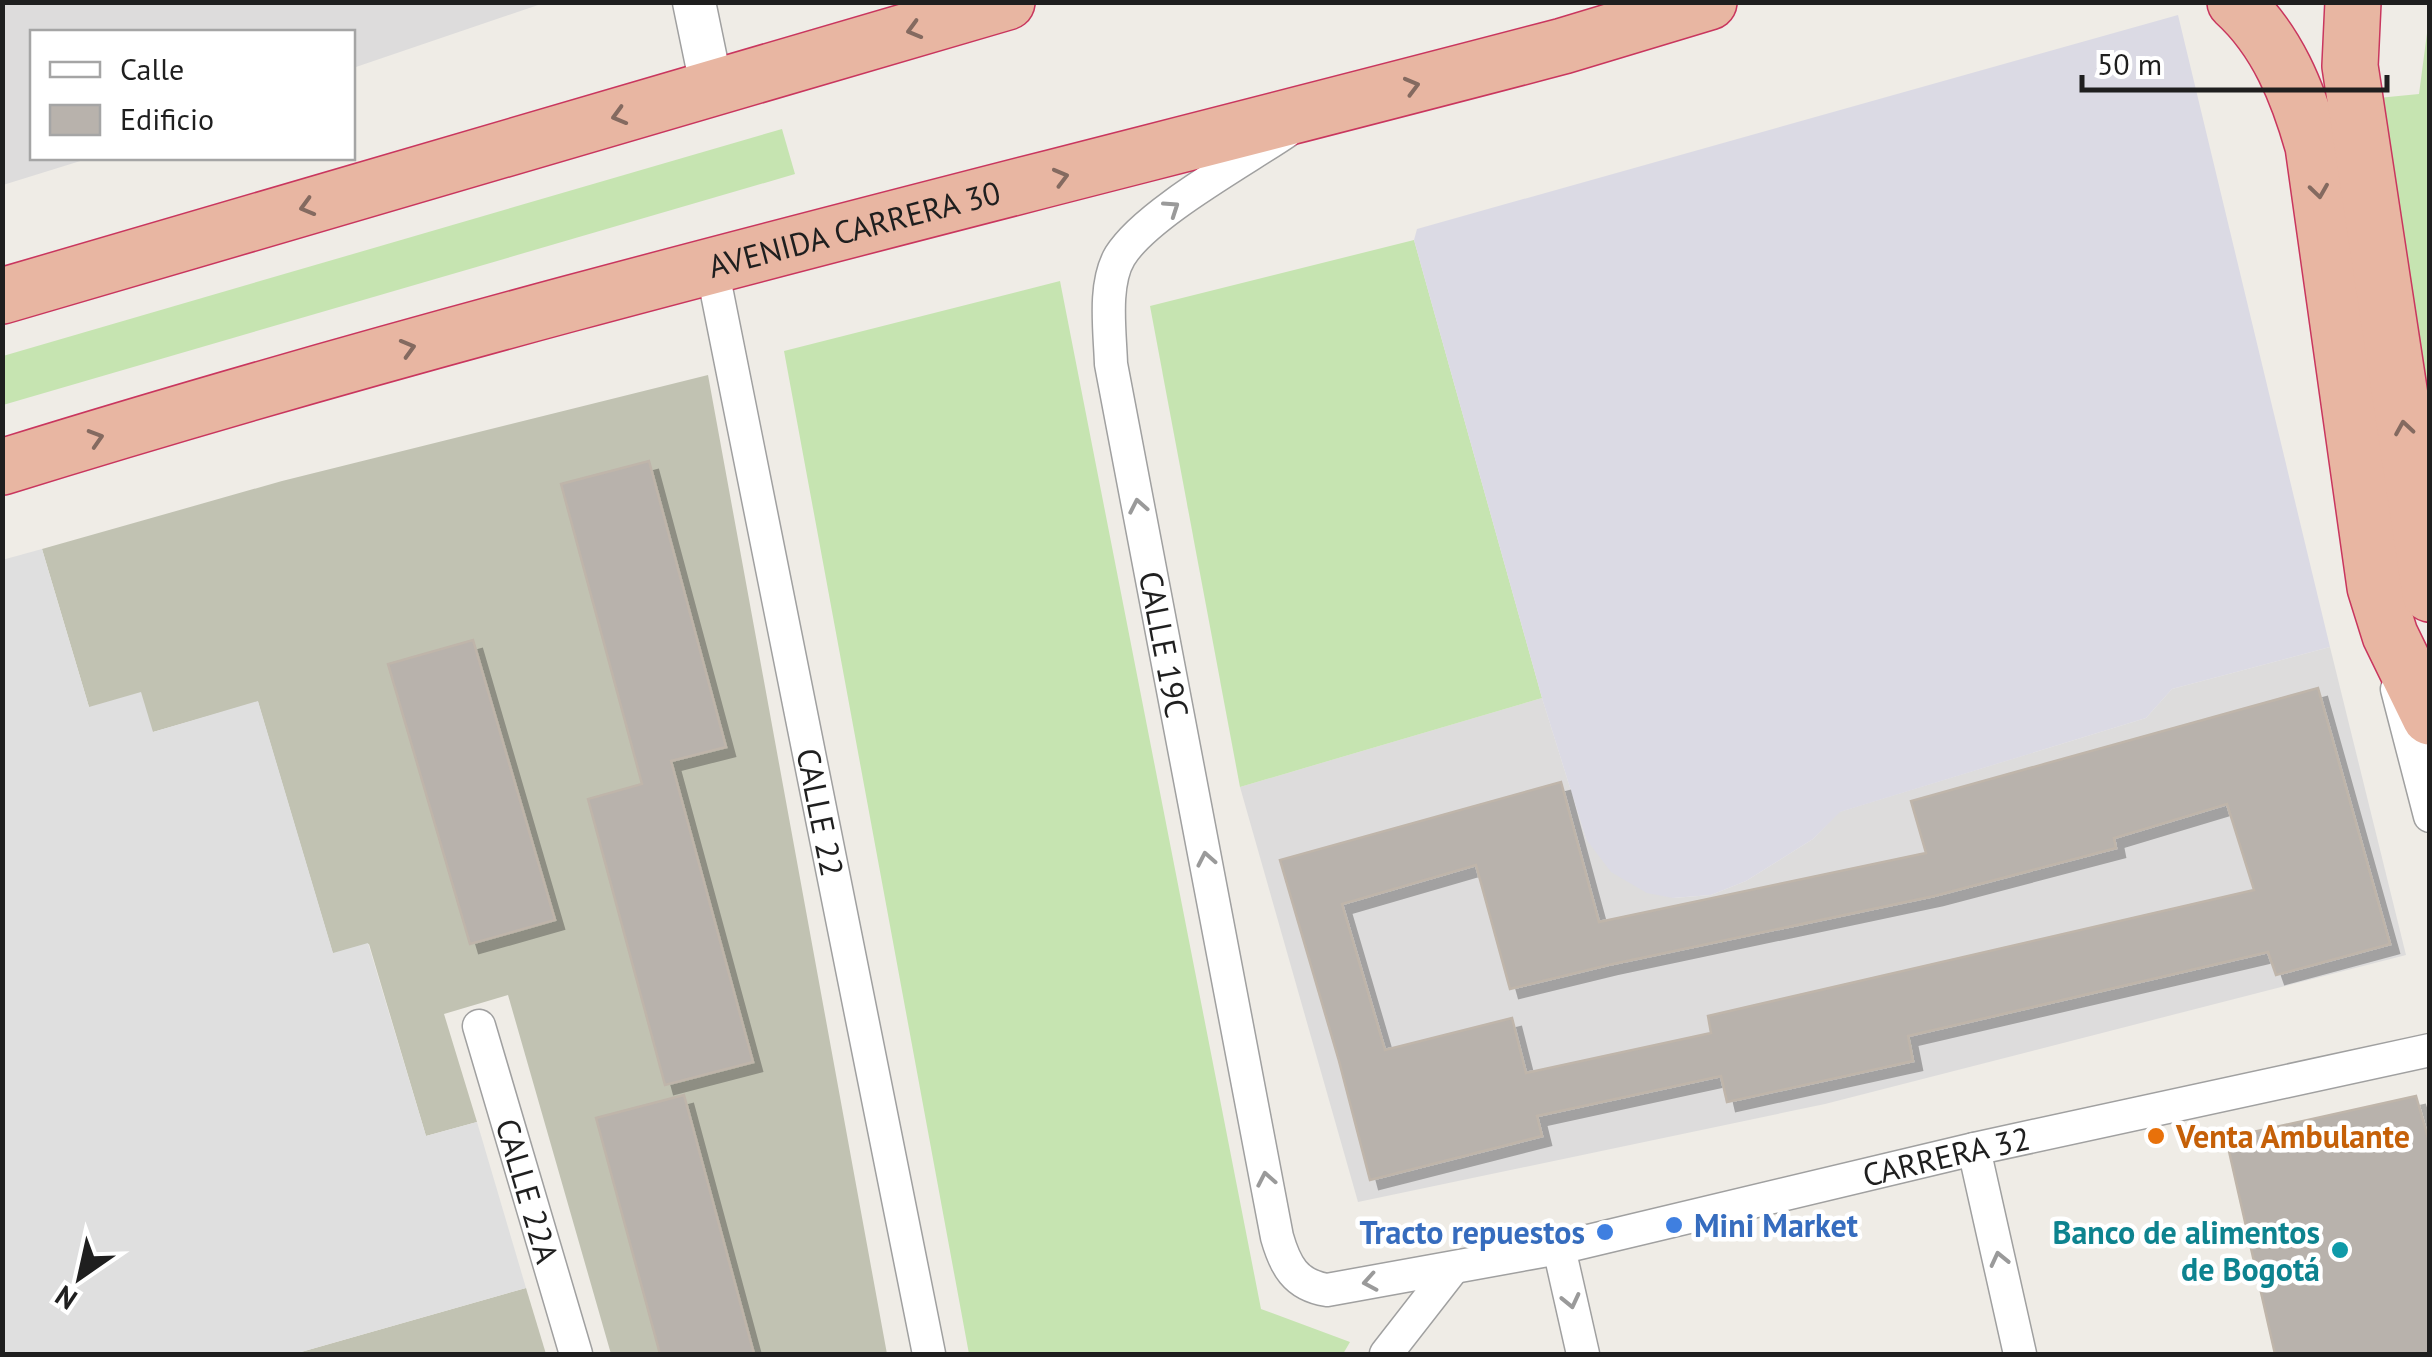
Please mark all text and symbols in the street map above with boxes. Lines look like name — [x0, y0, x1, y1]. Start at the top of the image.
one-way arrow — [906, 18, 923, 39]
legend — [30, 30, 355, 160]
scale bar — [2082, 30, 2387, 92]
text: 50 m — [2097, 44, 2162, 83]
text: Calle — [120, 49, 184, 88]
one-way arrow — [1403, 76, 1420, 97]
text: Edificio — [120, 99, 214, 138]
one-way arrow — [611, 104, 628, 125]
one-way arrow — [1052, 168, 1069, 189]
street label: AVENIDA CARRERA 30 — [704, 171, 1005, 287]
one-way arrow — [2308, 184, 2329, 200]
one-way arrow — [299, 195, 316, 216]
one-way arrow — [1160, 202, 1179, 220]
one-way arrow — [399, 339, 416, 360]
one-way arrow — [2395, 420, 2416, 437]
one-way arrow — [86, 429, 103, 450]
one-way arrow — [1129, 498, 1150, 515]
street label: CALLE 19C — [1130, 568, 1199, 721]
street label: CALLE 22 — [787, 744, 854, 880]
one-way arrow — [1196, 851, 1217, 868]
street label: CALLE 22A — [487, 1114, 569, 1268]
place label: Venta Ambulante — [2175, 1115, 2410, 1157]
street label: CARRERA 32 — [1858, 1116, 2034, 1196]
marker: Venta Ambulante — [2145, 1125, 2167, 1147]
one-way arrow — [1257, 1171, 1278, 1188]
place label: Mini Market — [1694, 1204, 1859, 1246]
place label: Tracto repuestos — [1359, 1211, 1585, 1253]
place label: Banco de alimentos de Bogotá — [2053, 1211, 2320, 1290]
marker: Mini Market — [1663, 1214, 1685, 1236]
marker: Tracto repuestos — [1594, 1221, 1616, 1243]
north arrow — [30, 1227, 130, 1327]
marker: Banco de alimentos de Bogotá — [2329, 1239, 2351, 1261]
one-way arrow — [1990, 1251, 2011, 1268]
one-way arrow — [1361, 1271, 1378, 1292]
text: N — [48, 1278, 84, 1319]
one-way arrow — [1559, 1292, 1580, 1309]

